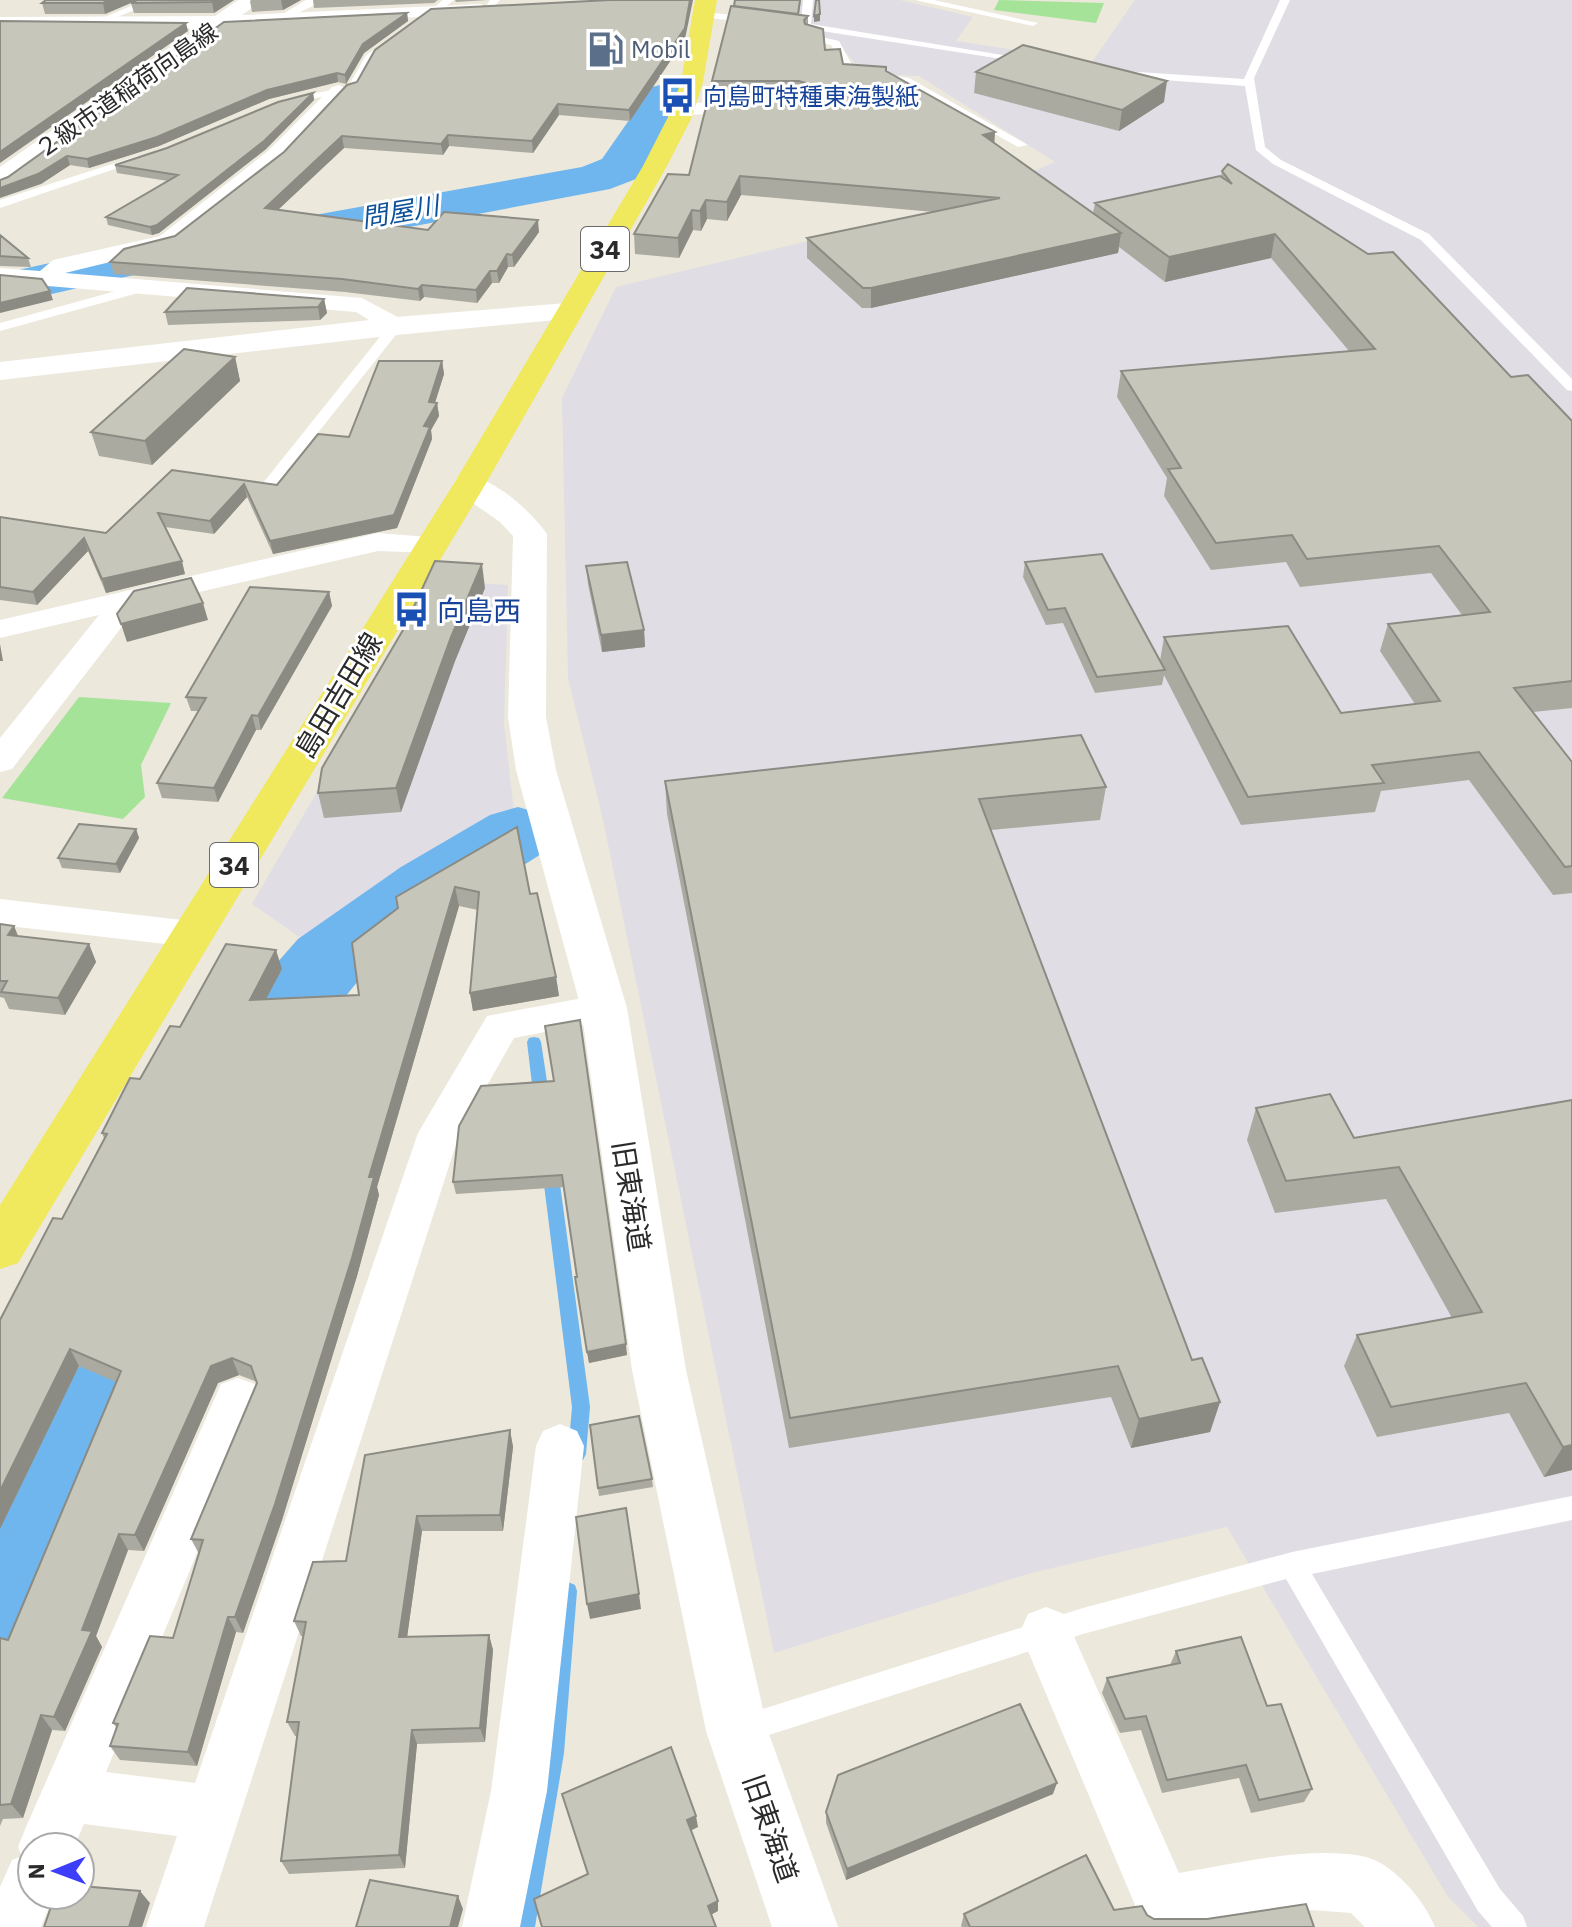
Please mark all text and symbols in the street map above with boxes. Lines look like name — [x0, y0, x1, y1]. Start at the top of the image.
street label: ２級市道稲荷向島線 — [28, 15, 224, 165]
fuel station icon: Mobil — [586, 30, 624, 68]
place label: Mobil — [631, 33, 690, 65]
bus stop icon: 向島町特種東海製紙 — [658, 77, 696, 115]
place label: 向島町特種東海製紙 — [703, 80, 919, 112]
water label: 問屋川 — [359, 187, 444, 235]
road number: 34 — [581, 227, 629, 271]
bus stop icon: 向島西 — [392, 591, 430, 629]
place label: 向島西 — [437, 592, 521, 629]
street label: 島田吉田線 — [286, 625, 390, 765]
road number: 34 — [210, 843, 258, 887]
street label: 旧東海道 — [605, 1138, 659, 1254]
street label: 旧東海道 — [735, 1769, 807, 1887]
north arrow — [16, 1831, 96, 1911]
text: N — [21, 1863, 50, 1880]

